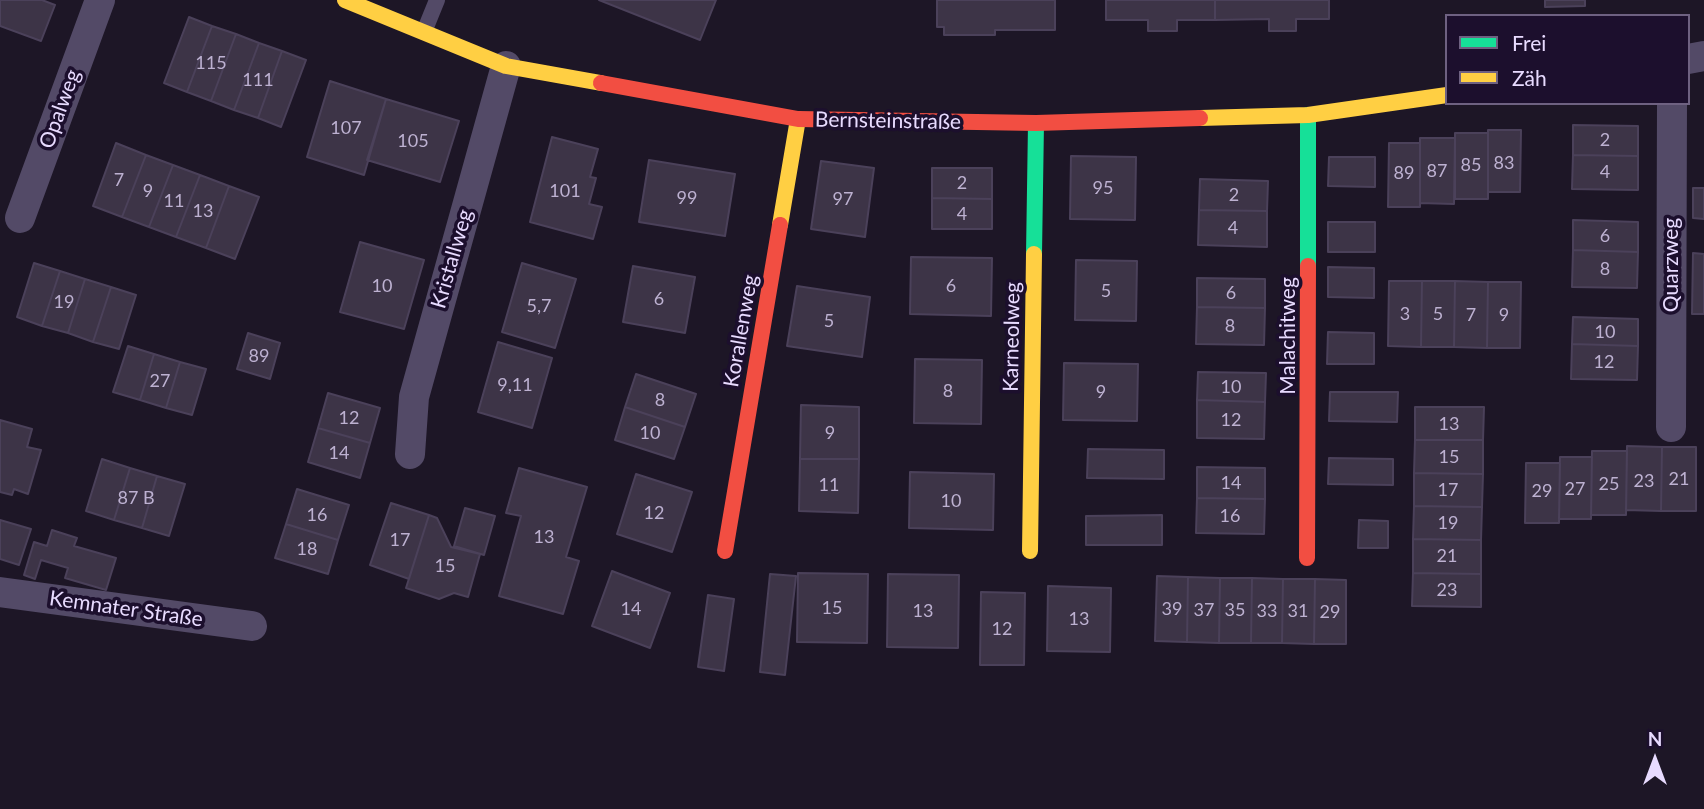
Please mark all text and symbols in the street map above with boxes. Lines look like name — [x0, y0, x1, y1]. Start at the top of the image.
legend — [1445, 14, 1690, 105]
text: Frei — [1512, 30, 1546, 55]
house number: 115 — [195, 52, 227, 74]
text: Zäh — [1512, 65, 1547, 90]
street label: Opalweg — [34, 66, 86, 152]
house number: 111 — [242, 69, 274, 91]
street label: Bernsteinstraße — [815, 107, 961, 135]
house number: 107 — [330, 117, 362, 139]
house number: 2 — [1600, 129, 1610, 151]
house number: 105 — [397, 130, 429, 152]
house number: 83 — [1494, 152, 1514, 174]
house number: 85 — [1461, 154, 1481, 176]
house number: 87 — [1427, 160, 1447, 182]
house number: 4 — [1600, 161, 1610, 183]
house number: 89 — [1394, 162, 1414, 184]
house number: 7 — [114, 169, 124, 191]
house number: 2 — [957, 172, 967, 194]
house number: 95 — [1093, 177, 1113, 199]
house number: 9 — [143, 180, 153, 202]
house number: 101 — [549, 180, 581, 202]
house number: 2 — [1229, 184, 1239, 206]
house number: 99 — [677, 187, 697, 209]
house number: 97 — [833, 188, 853, 210]
house number: 11 — [164, 190, 184, 212]
house number: 13 — [193, 200, 213, 222]
house number: 4 — [957, 203, 967, 225]
street label: Kristallweg — [426, 207, 478, 311]
house number: 4 — [1228, 217, 1238, 239]
street label: Quarzweg — [1658, 218, 1684, 312]
house number: 6 — [1600, 225, 1610, 247]
house number: 8 — [1600, 258, 1610, 280]
street label: Korallenweg — [719, 273, 763, 389]
house number: 10 — [372, 275, 392, 297]
house number: 6 — [946, 275, 956, 297]
street label: Malachitweg — [1275, 277, 1301, 395]
house number: 5 — [1101, 280, 1111, 302]
street label: Karneolweg — [998, 282, 1026, 392]
house number: 6 — [1226, 282, 1236, 304]
house number: 6 — [654, 288, 664, 310]
house number: 19 — [54, 291, 74, 313]
house number: 5,7 — [527, 295, 551, 317]
house number: 3 — [1400, 303, 1410, 325]
house number: 5 — [1433, 303, 1443, 325]
house number: 7 — [1466, 304, 1476, 326]
house number: 9 — [1499, 304, 1509, 326]
house number: 5 — [824, 310, 834, 332]
house number: 8 — [1225, 315, 1235, 337]
house number: 10 — [1595, 321, 1615, 343]
house number: 89 — [249, 345, 269, 367]
house number: 12 — [1594, 351, 1614, 373]
house number: 27 — [150, 370, 170, 392]
house number: 9,11 — [497, 374, 533, 396]
house number: 10 — [1221, 376, 1241, 398]
house number: 8 — [943, 380, 953, 402]
house number: 9 — [1096, 381, 1106, 403]
house number: 8 — [655, 389, 665, 411]
house number: 12 — [339, 407, 359, 429]
house number: 12 — [1221, 409, 1241, 431]
house number: 13 — [1439, 413, 1459, 435]
house number: 10 — [640, 422, 660, 444]
house number: 9 — [825, 422, 835, 444]
house number: 14 — [329, 442, 349, 464]
house number: 15 — [1439, 446, 1459, 468]
house number: 21 — [1669, 468, 1689, 490]
house number: 23 — [1634, 470, 1654, 492]
house number: 14 — [1221, 472, 1241, 494]
house number: 25 — [1599, 473, 1619, 495]
house number: 11 — [819, 474, 839, 496]
house number: 27 — [1565, 478, 1585, 500]
house number: 17 — [1438, 479, 1458, 501]
house number: 29 — [1532, 480, 1552, 502]
house number: 87 B — [117, 487, 155, 509]
house number: 10 — [941, 490, 961, 512]
house number: 12 — [644, 502, 664, 524]
house number: 16 — [307, 504, 327, 526]
house number: 16 — [1220, 505, 1240, 527]
house number: 19 — [1438, 512, 1458, 534]
house number: 13 — [534, 526, 554, 548]
house number: 17 — [390, 529, 410, 551]
house number: 18 — [297, 538, 317, 560]
house number: 21 — [1437, 545, 1457, 567]
house number: 15 — [435, 555, 455, 577]
house number: 23 — [1437, 579, 1457, 601]
street label: Kemnater Straße — [48, 586, 204, 632]
house number: 15 — [822, 597, 842, 619]
house number: 14 — [621, 598, 641, 620]
house number: 39 — [1162, 598, 1182, 620]
house number: 37 — [1194, 599, 1214, 621]
house number: 35 — [1225, 599, 1245, 621]
house number: 13 — [913, 600, 933, 622]
house number: 33 — [1257, 600, 1277, 622]
house number: 31 — [1288, 600, 1308, 622]
house number: 29 — [1320, 601, 1340, 623]
house number: 13 — [1069, 608, 1089, 630]
house number: 12 — [992, 618, 1012, 640]
north arrow — [1620, 725, 1690, 795]
text: N — [1648, 727, 1662, 750]

